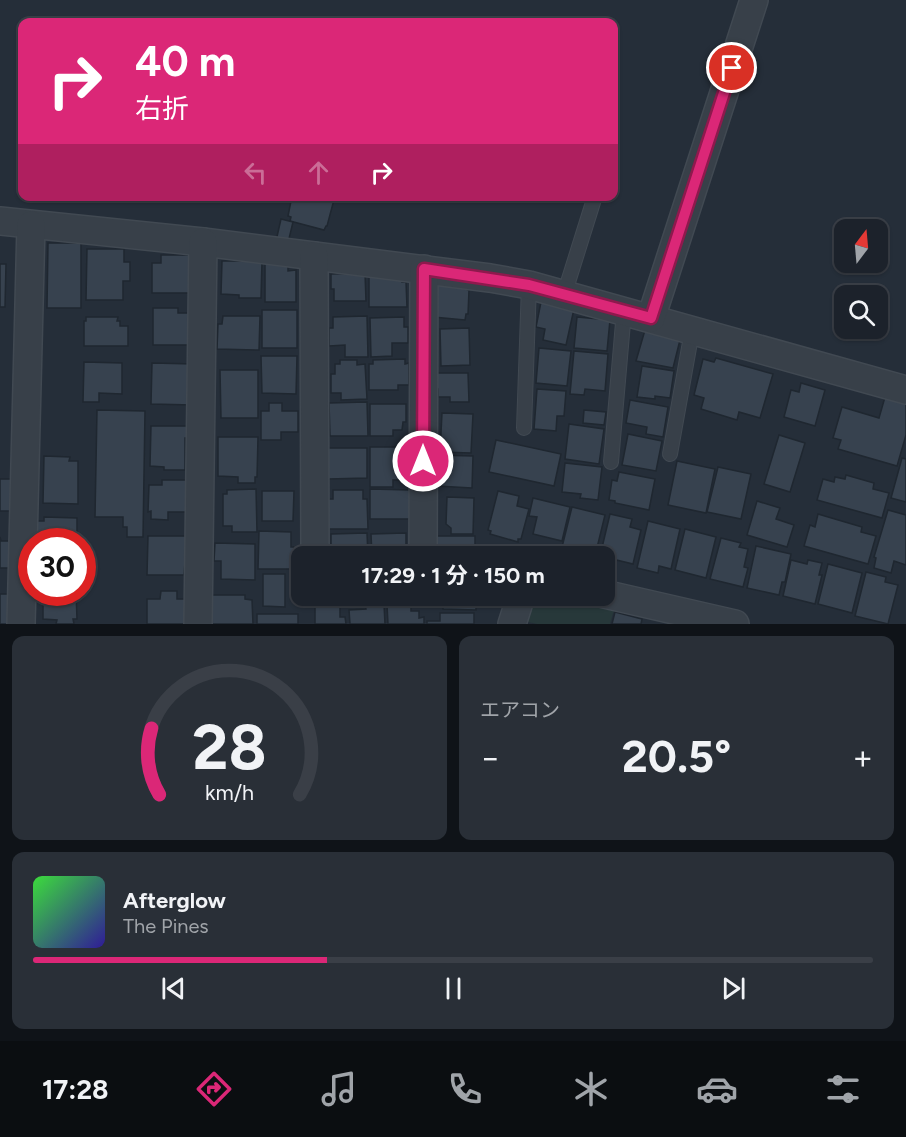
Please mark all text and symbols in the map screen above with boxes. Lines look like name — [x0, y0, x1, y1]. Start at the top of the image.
text: 40 m — [135, 36, 235, 87]
icon: right — [36, 42, 114, 120]
pin — [706, 42, 757, 93]
icon: arrive — [715, 51, 748, 84]
text: 右折 — [135, 92, 189, 125]
icon: left — [239, 156, 272, 189]
icon: ahead — [302, 156, 335, 189]
icon: right — [365, 156, 398, 189]
north arrow — [834, 219, 888, 273]
map controls — [834, 219, 888, 339]
button: search — [834, 285, 888, 339]
position arrow — [391, 429, 455, 493]
speed limit sign: 30 — [18, 528, 96, 606]
text: 17:29 · 1 分 · 150 m — [361, 562, 545, 589]
text: エアコン — [480, 698, 560, 722]
text: 28 — [192, 710, 267, 785]
text: 20.5° — [622, 729, 731, 783]
text: − — [480, 738, 501, 777]
text: + — [852, 738, 873, 777]
text: km/h — [205, 780, 254, 805]
text: Afterglow — [123, 887, 226, 914]
text: The Pines — [123, 914, 209, 938]
icon: previous — [157, 972, 190, 1005]
icon: pause — [437, 972, 470, 1005]
icon: next — [717, 972, 750, 1005]
icon: directions — [193, 1068, 235, 1110]
icon: music — [318, 1068, 360, 1110]
icon: phone — [444, 1068, 486, 1110]
icon: climate — [570, 1068, 612, 1110]
icon: car — [696, 1068, 738, 1110]
icon: filters — [822, 1068, 864, 1110]
text: 17:28 — [42, 1073, 109, 1106]

